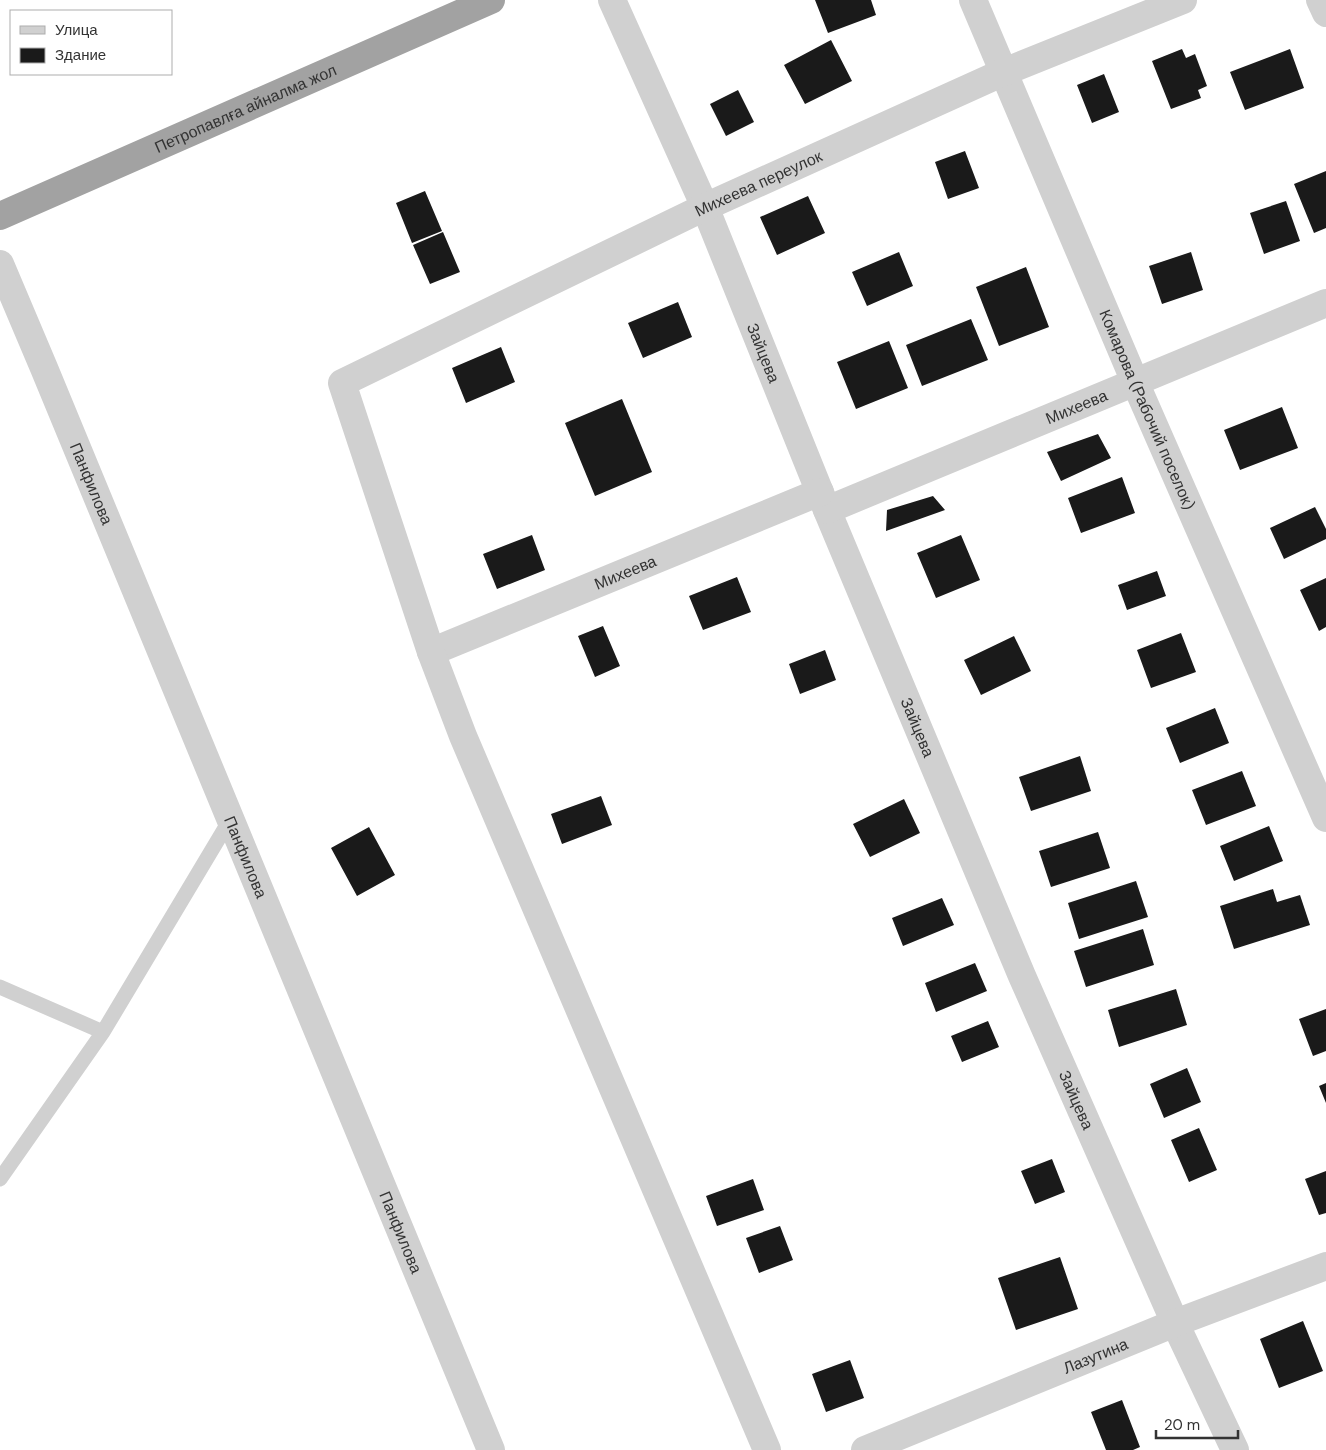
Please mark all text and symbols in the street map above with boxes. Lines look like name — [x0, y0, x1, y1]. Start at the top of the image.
legend — [10, 10, 172, 75]
text: Улица — [55, 20, 98, 40]
text: Здание — [55, 45, 106, 65]
street label: Петропавлға айналма жол — [151, 59, 340, 157]
street label: Михеева переулок — [691, 145, 826, 221]
street label: Комарова (Рабочий поселок) — [1095, 306, 1200, 513]
street label: Зайцева — [742, 320, 785, 386]
street label: Михеева — [1042, 384, 1111, 429]
street label: Панфилова — [65, 439, 118, 528]
street label: Михеева — [591, 550, 659, 594]
street label: Зайцева — [896, 694, 940, 760]
street label: Панфилова — [220, 813, 272, 901]
street label: Зайцева — [1054, 1067, 1099, 1133]
street label: Панфилова — [375, 1188, 427, 1277]
street label: Лазутина — [1060, 1333, 1131, 1378]
scale bar — [1156, 1408, 1238, 1440]
text: 20 m — [1164, 1415, 1200, 1435]

